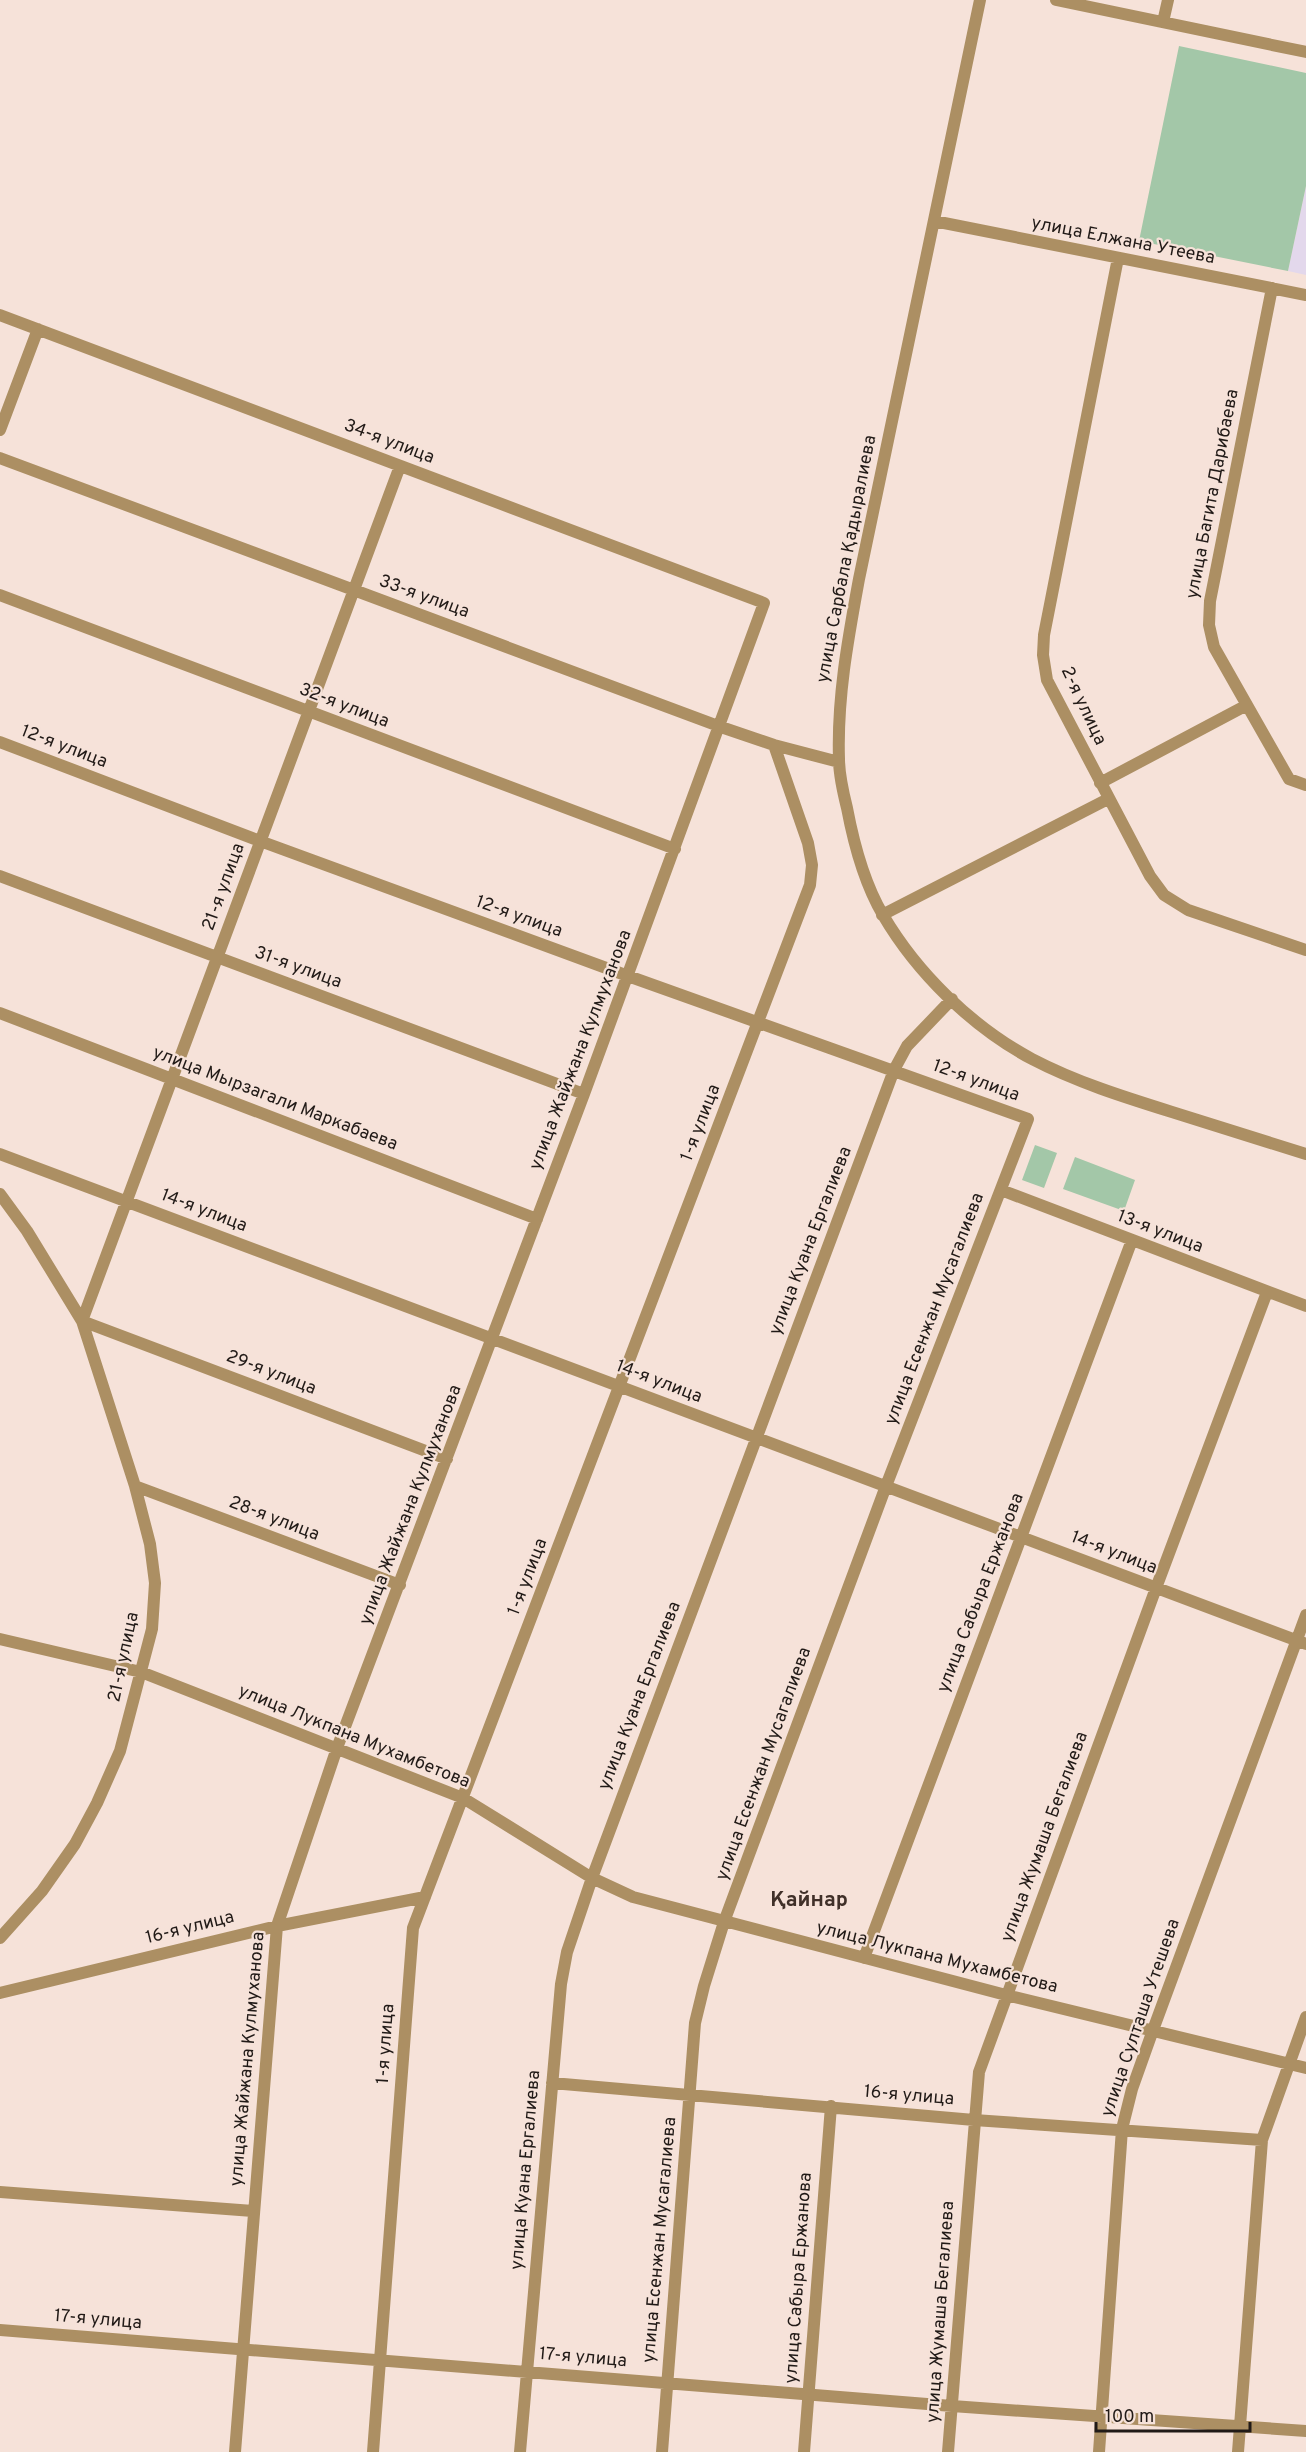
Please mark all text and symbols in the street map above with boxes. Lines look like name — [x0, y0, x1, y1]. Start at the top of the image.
street label: улица Елжана Утеева — [1029, 212, 1217, 270]
street label: улица Багита Дарибаева — [1181, 387, 1245, 601]
street label: 34-я улица — [340, 414, 438, 470]
street label: улица Сарбала Қадыралиева — [812, 433, 882, 685]
street label: 33-я улица — [376, 570, 472, 624]
street label: 2-я улица — [1055, 663, 1111, 749]
street label: 32-я улица — [296, 678, 392, 734]
street label: 12-я улица — [17, 720, 111, 774]
street label: 21-я улица — [198, 840, 250, 934]
street label: 12-я улица — [472, 891, 566, 943]
street label: улица Жайжана Кулмуханова — [524, 927, 638, 1173]
street label: 31-я улица — [251, 942, 345, 994]
street label: улица Мырзагали Маркабаева — [149, 1042, 401, 1156]
street label: 12-я улица — [929, 1055, 1023, 1107]
street label: 1-я улица — [676, 1081, 726, 1165]
street label: улица Куана Ергалиева — [764, 1143, 858, 1339]
street label: 14-я улица — [158, 1184, 250, 1238]
street label: улица Есенжан Мусагалиева — [880, 1190, 990, 1428]
street label: 13-я улица — [1114, 1205, 1206, 1259]
street label: 29-я улица — [223, 1345, 319, 1401]
street label: 14-я улица — [613, 1355, 705, 1409]
street label: улица Жайжана Кулмуханова — [354, 1382, 468, 1628]
street label: улица Сабыра Ержанова — [932, 1490, 1030, 1696]
street label: 28-я улица — [226, 1491, 322, 1547]
street label: 14-я улица — [1068, 1526, 1160, 1580]
street label: 1-я улица — [503, 1535, 553, 1619]
street label: улица Куана Ергалиева — [593, 1598, 687, 1794]
street label: 21-я улица — [103, 1610, 145, 1704]
street label: улица Есенжан Мусагалиева — [711, 1644, 817, 1884]
street label: улица Лукпана Мухамбетова — [235, 1680, 473, 1794]
street label: улица Жумаша Бегалиева — [996, 1729, 1094, 1945]
district label: Қайнар — [770, 1887, 848, 1914]
street label: 16-я улица — [143, 1906, 237, 1950]
street label: улица Султаша Утешева — [1096, 1916, 1186, 2120]
street label: улица Лукпана Мухамбетова — [814, 1917, 1060, 1999]
street label: улица Жайжана Кулмуханова — [225, 1931, 271, 2187]
street label: 1-я улица — [372, 2003, 400, 2085]
street label: улица Куана Ергалиева — [506, 2069, 546, 2271]
street label: 16-я улица — [863, 2081, 955, 2111]
street label: улица Есенжан Мусагалиева — [638, 2116, 682, 2364]
street label: улица Сабыра Ержанова — [780, 2172, 818, 2384]
street label: улица Жумаша Бегалиева — [922, 2200, 960, 2424]
street label: 17-я улица — [53, 2305, 143, 2335]
street label: 17-я улица — [538, 2343, 628, 2373]
scale bar — [1096, 2395, 1250, 2433]
text: 100 m — [1105, 2406, 1154, 2429]

